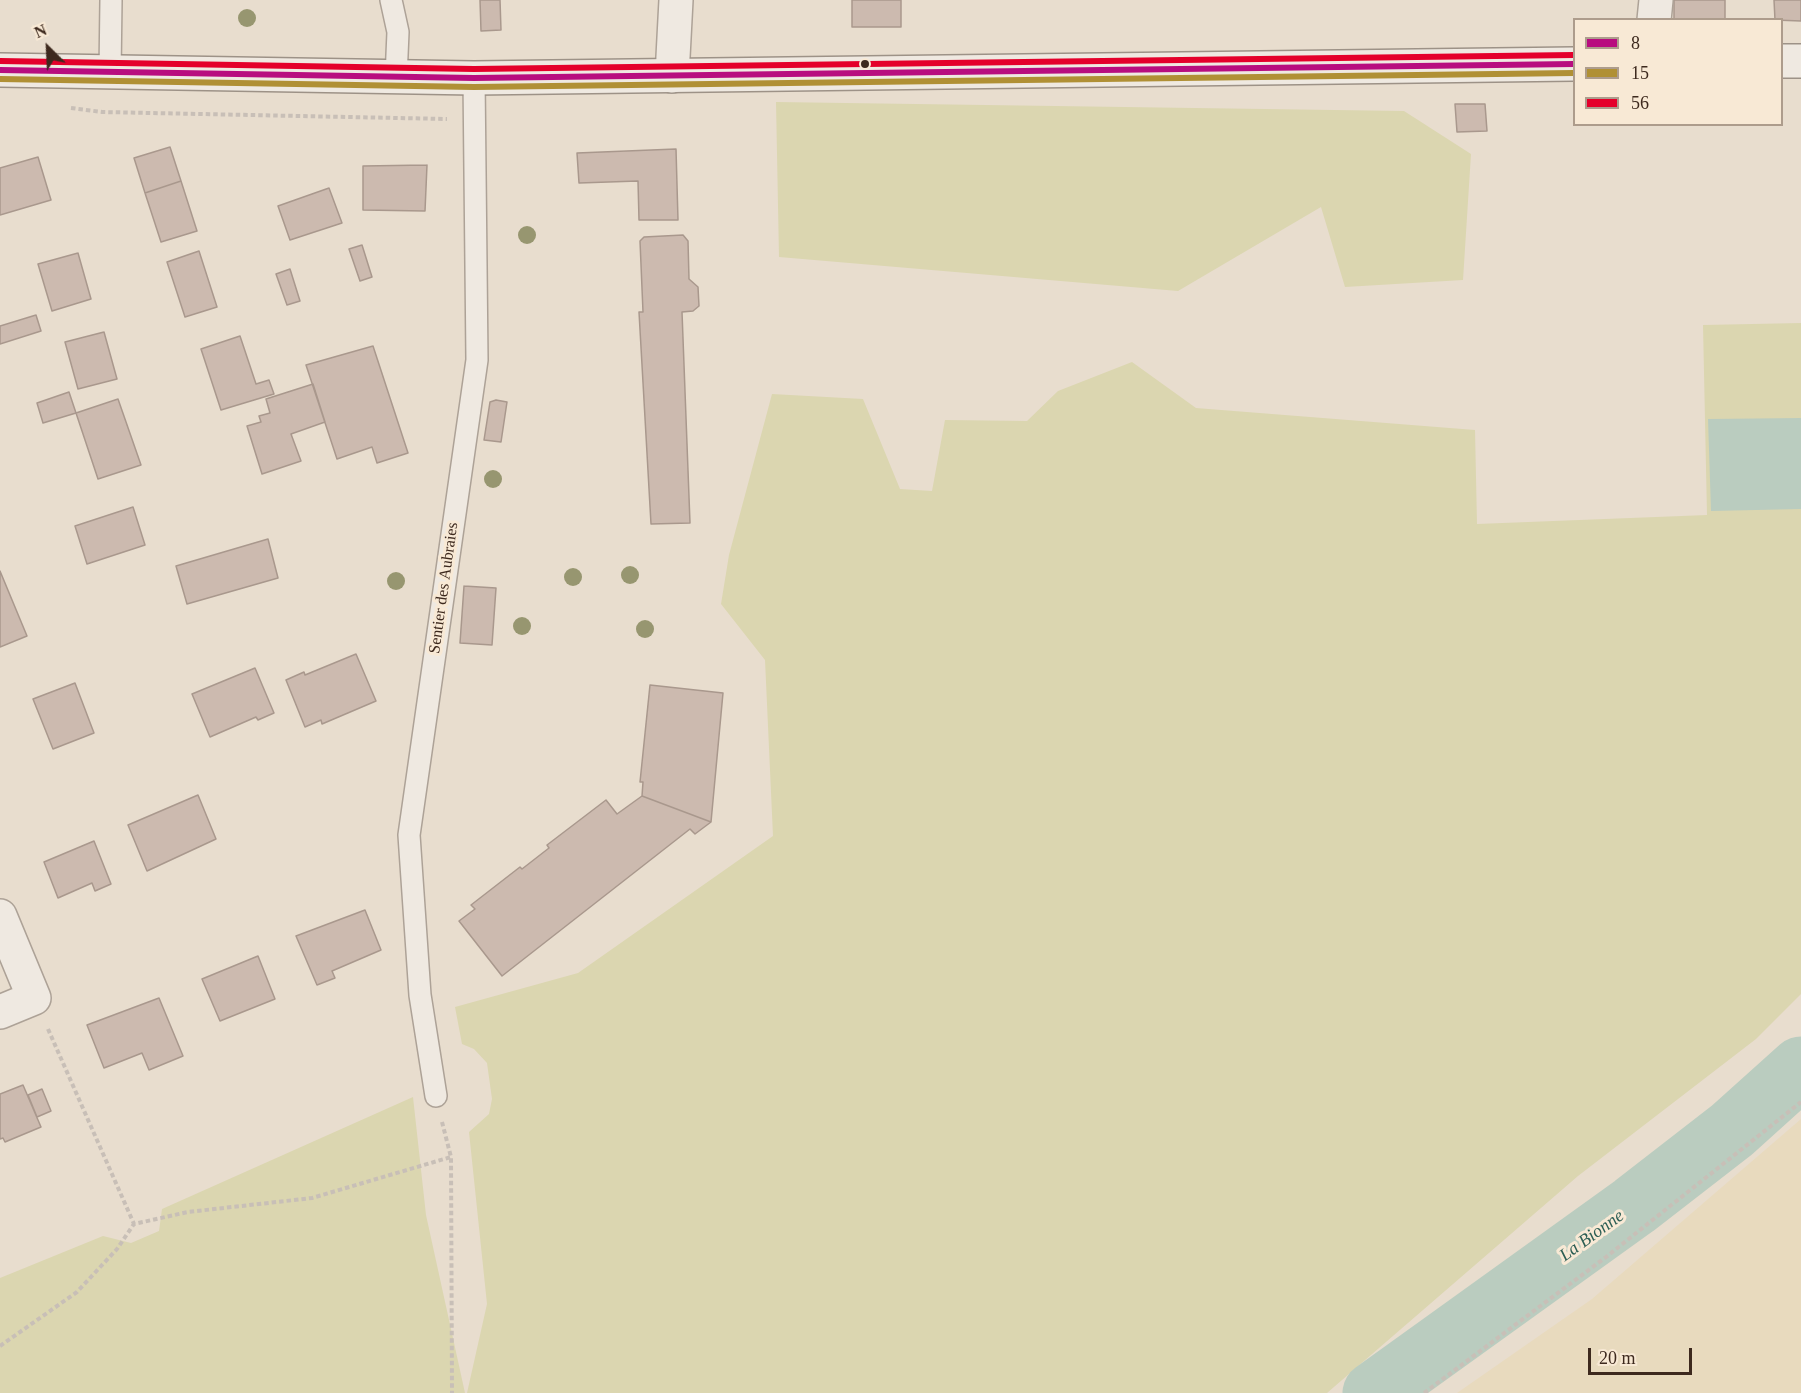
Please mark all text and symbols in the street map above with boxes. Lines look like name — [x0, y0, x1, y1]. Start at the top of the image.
north arrow — [18, 18, 78, 78]
legend — [1573, 18, 1783, 126]
text: N — [32, 21, 49, 41]
text: 8 — [1631, 33, 1640, 53]
unlabelled marker — [859, 58, 871, 70]
text: 15 — [1631, 63, 1649, 83]
text: 56 — [1631, 93, 1649, 113]
street label: Sentier des Aubraies — [425, 521, 463, 655]
water label: La Bionne — [1556, 1205, 1628, 1267]
scale bar — [1591, 1336, 1694, 1374]
text: 20 m — [1599, 1348, 1636, 1368]

